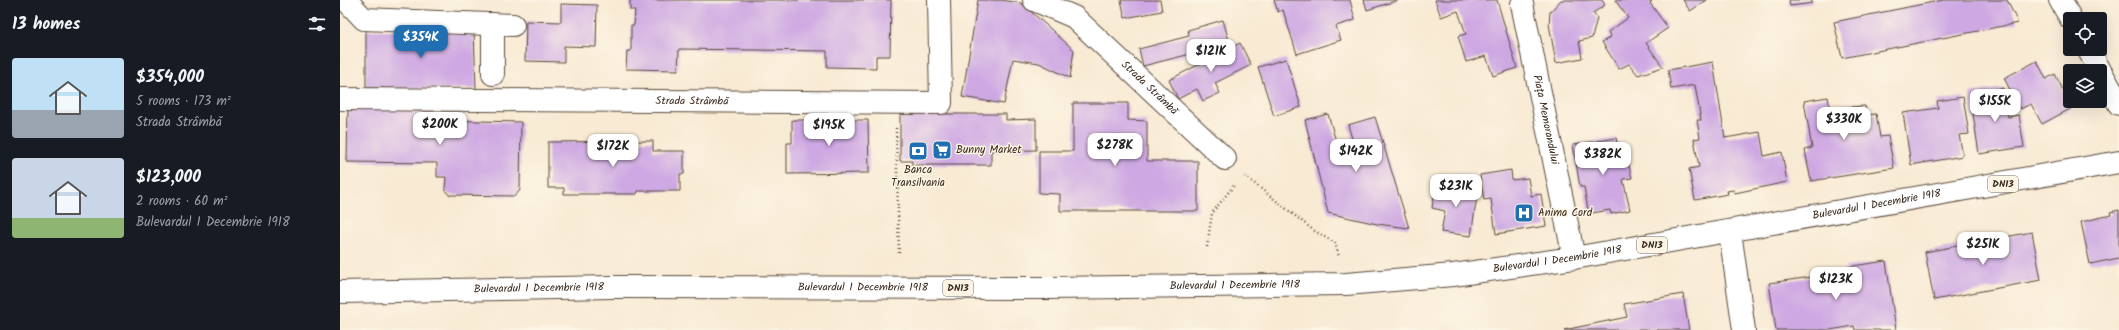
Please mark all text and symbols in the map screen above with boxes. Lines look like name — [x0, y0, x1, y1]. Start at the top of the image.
text: 13 homes — [12, 11, 80, 38]
map controls — [2063, 12, 2107, 108]
button: locate — [2063, 12, 2107, 56]
icon: filters — [306, 13, 328, 35]
pin: $354K — [393, 25, 449, 59]
text: $354K — [403, 27, 439, 48]
pin: $121K — [1183, 39, 1239, 73]
text: $121K — [1196, 41, 1226, 62]
street label: Strada Strâmbă — [1117, 56, 1183, 121]
text: $354,000 — [136, 64, 204, 91]
button: layers — [2063, 64, 2107, 108]
street label: Piața Memorandului — [1528, 73, 1564, 166]
icon: home — [44, 74, 92, 122]
pin: $155K — [1967, 89, 2023, 123]
text: 5 rooms · 173 m² — [136, 91, 231, 112]
text: $155K — [1979, 91, 2011, 112]
street label: Strada Strâmbă — [656, 92, 730, 111]
pin: $330K — [1816, 107, 1872, 141]
text: $330K — [1826, 109, 1862, 130]
text: Strada Strâmbă — [136, 112, 222, 133]
pin: $200K — [412, 112, 468, 146]
pin: $195K — [801, 113, 857, 147]
text: $200K — [422, 114, 458, 135]
text: $195K — [813, 115, 845, 136]
pin: $278K — [1087, 133, 1143, 167]
pin: $172K — [585, 134, 641, 168]
text: $278K — [1097, 135, 1133, 156]
text: $172K — [596, 136, 630, 157]
supermarket icon: Bunny Market — [931, 139, 953, 161]
pin: $142K — [1328, 139, 1384, 173]
bank icon: Banca Transilvania — [907, 140, 929, 162]
place label: Bunny Market — [956, 141, 1022, 159]
text: $142K — [1339, 141, 1373, 162]
pin: $382K — [1575, 142, 1631, 176]
text: $382K — [1584, 144, 1622, 165]
place label: Banca Transilvania — [891, 161, 945, 192]
text: $123,000 — [136, 164, 201, 191]
icon: home — [44, 174, 92, 222]
pin: $231K — [1428, 174, 1484, 208]
text: $231K — [1439, 176, 1473, 197]
road number: DN13 — [1988, 176, 2018, 192]
street label: Bulevardul 1 Decembrie 1918 — [1811, 184, 1943, 225]
text: 2 rooms · 60 m² — [136, 191, 228, 212]
hospital icon: Anima Cord — [1513, 202, 1535, 224]
place label: Anima Cord — [1538, 204, 1593, 222]
text: Bulevardul 1 Decembrie 1918 — [136, 212, 290, 233]
pin: $251K — [1955, 232, 2011, 266]
text: $251K — [1966, 234, 2000, 255]
road number: DN13 — [1637, 237, 1667, 253]
street label: Bulevardul 1 Decembrie 1918 — [1492, 241, 1624, 278]
pin: $123K — [1808, 267, 1864, 301]
text: $123K — [1819, 269, 1853, 290]
street label: Bulevardul 1 Decembrie 1918 — [1170, 276, 1301, 295]
street label: Bulevardul 1 Decembrie 1918 — [474, 278, 605, 299]
street label: Bulevardul 1 Decembrie 1918 — [798, 278, 929, 297]
road number: DN13 — [943, 280, 973, 296]

